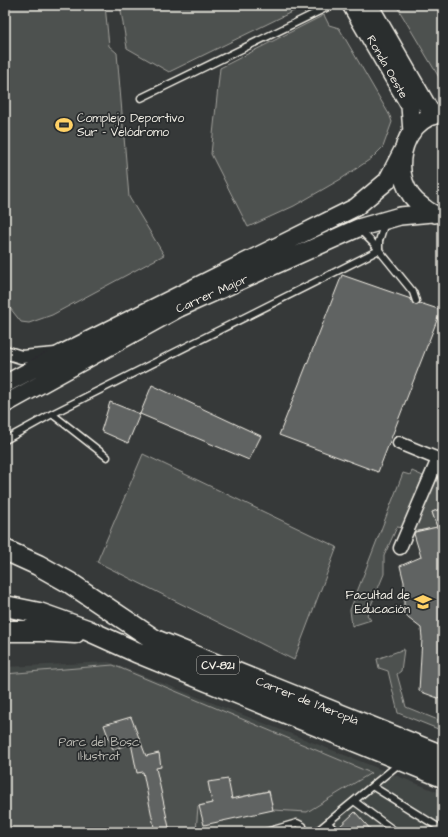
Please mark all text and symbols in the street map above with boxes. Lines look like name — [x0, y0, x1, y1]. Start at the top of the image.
street label: Ronda Oeste — [362, 32, 412, 102]
place label: Complejo Deportivo Sur - Velódromo — [77, 110, 185, 141]
sports icon: Complejo Deportivo Sur - Velódromo — [54, 115, 74, 135]
street label: Carrer Major — [173, 270, 251, 317]
place label: Facultad de Educación — [345, 587, 411, 618]
school or university icon: Facultad de Educación — [413, 592, 433, 612]
road number: CV-821 — [197, 656, 239, 674]
street label: Carrer de l'Aeroplà — [253, 673, 361, 729]
park label: Parc del Bosc Il·lustrat — [58, 734, 140, 765]

